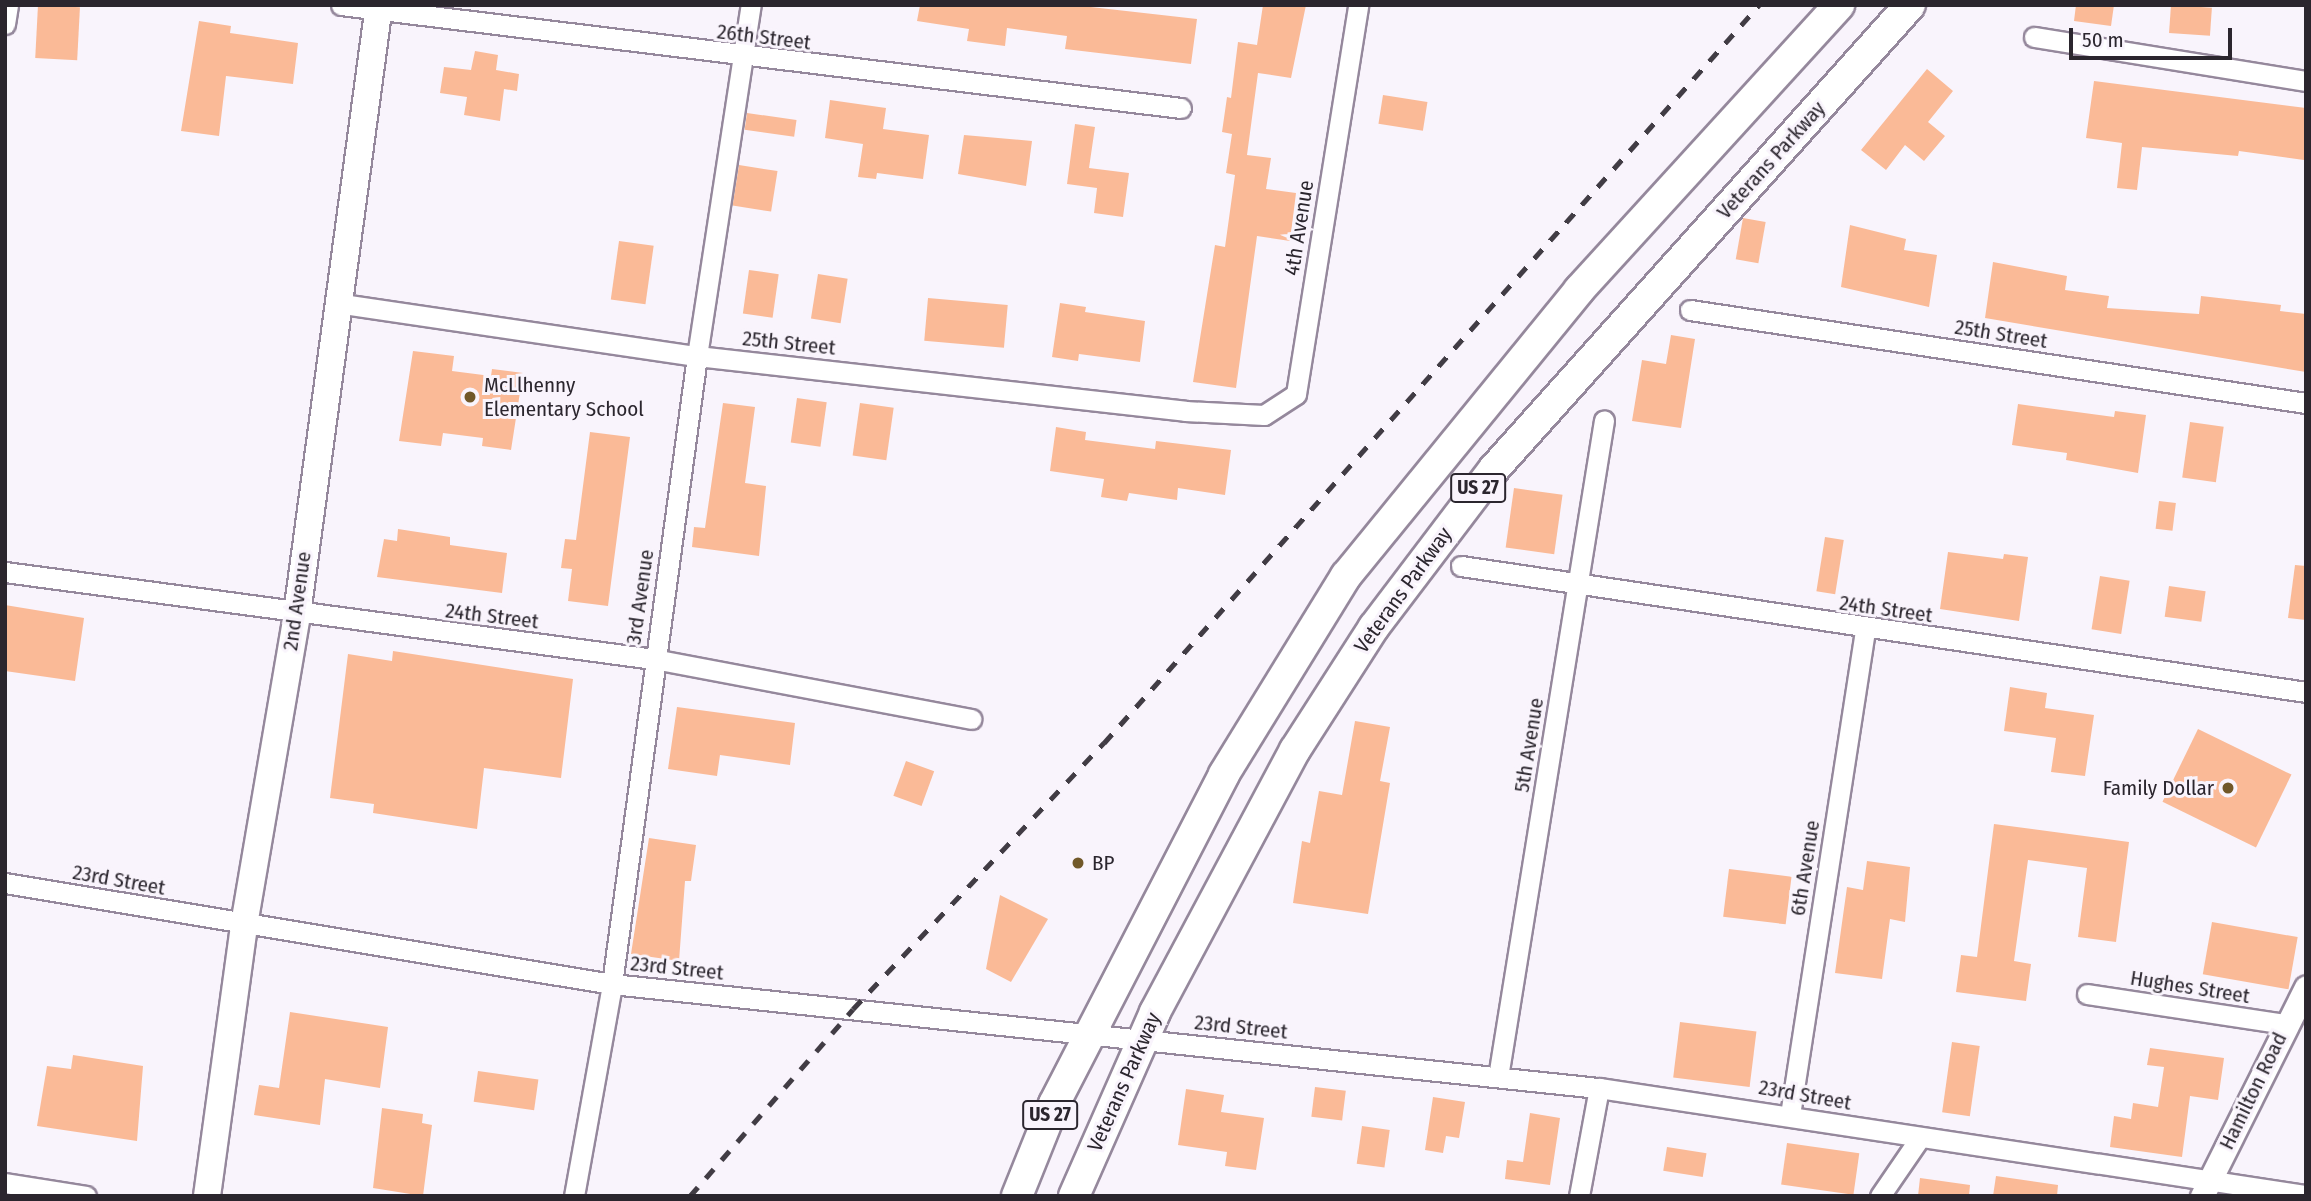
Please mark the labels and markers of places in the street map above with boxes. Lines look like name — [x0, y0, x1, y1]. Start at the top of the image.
place label: McLlhenny Elementary School — [484, 372, 644, 422]
marker: McLlhenny Elementary School — [462, 389, 478, 405]
place label: Family Dollar — [2103, 775, 2214, 801]
marker: Family Dollar — [2220, 780, 2236, 796]
place label: BP — [1092, 850, 1114, 876]
marker: BP — [1070, 855, 1086, 871]

